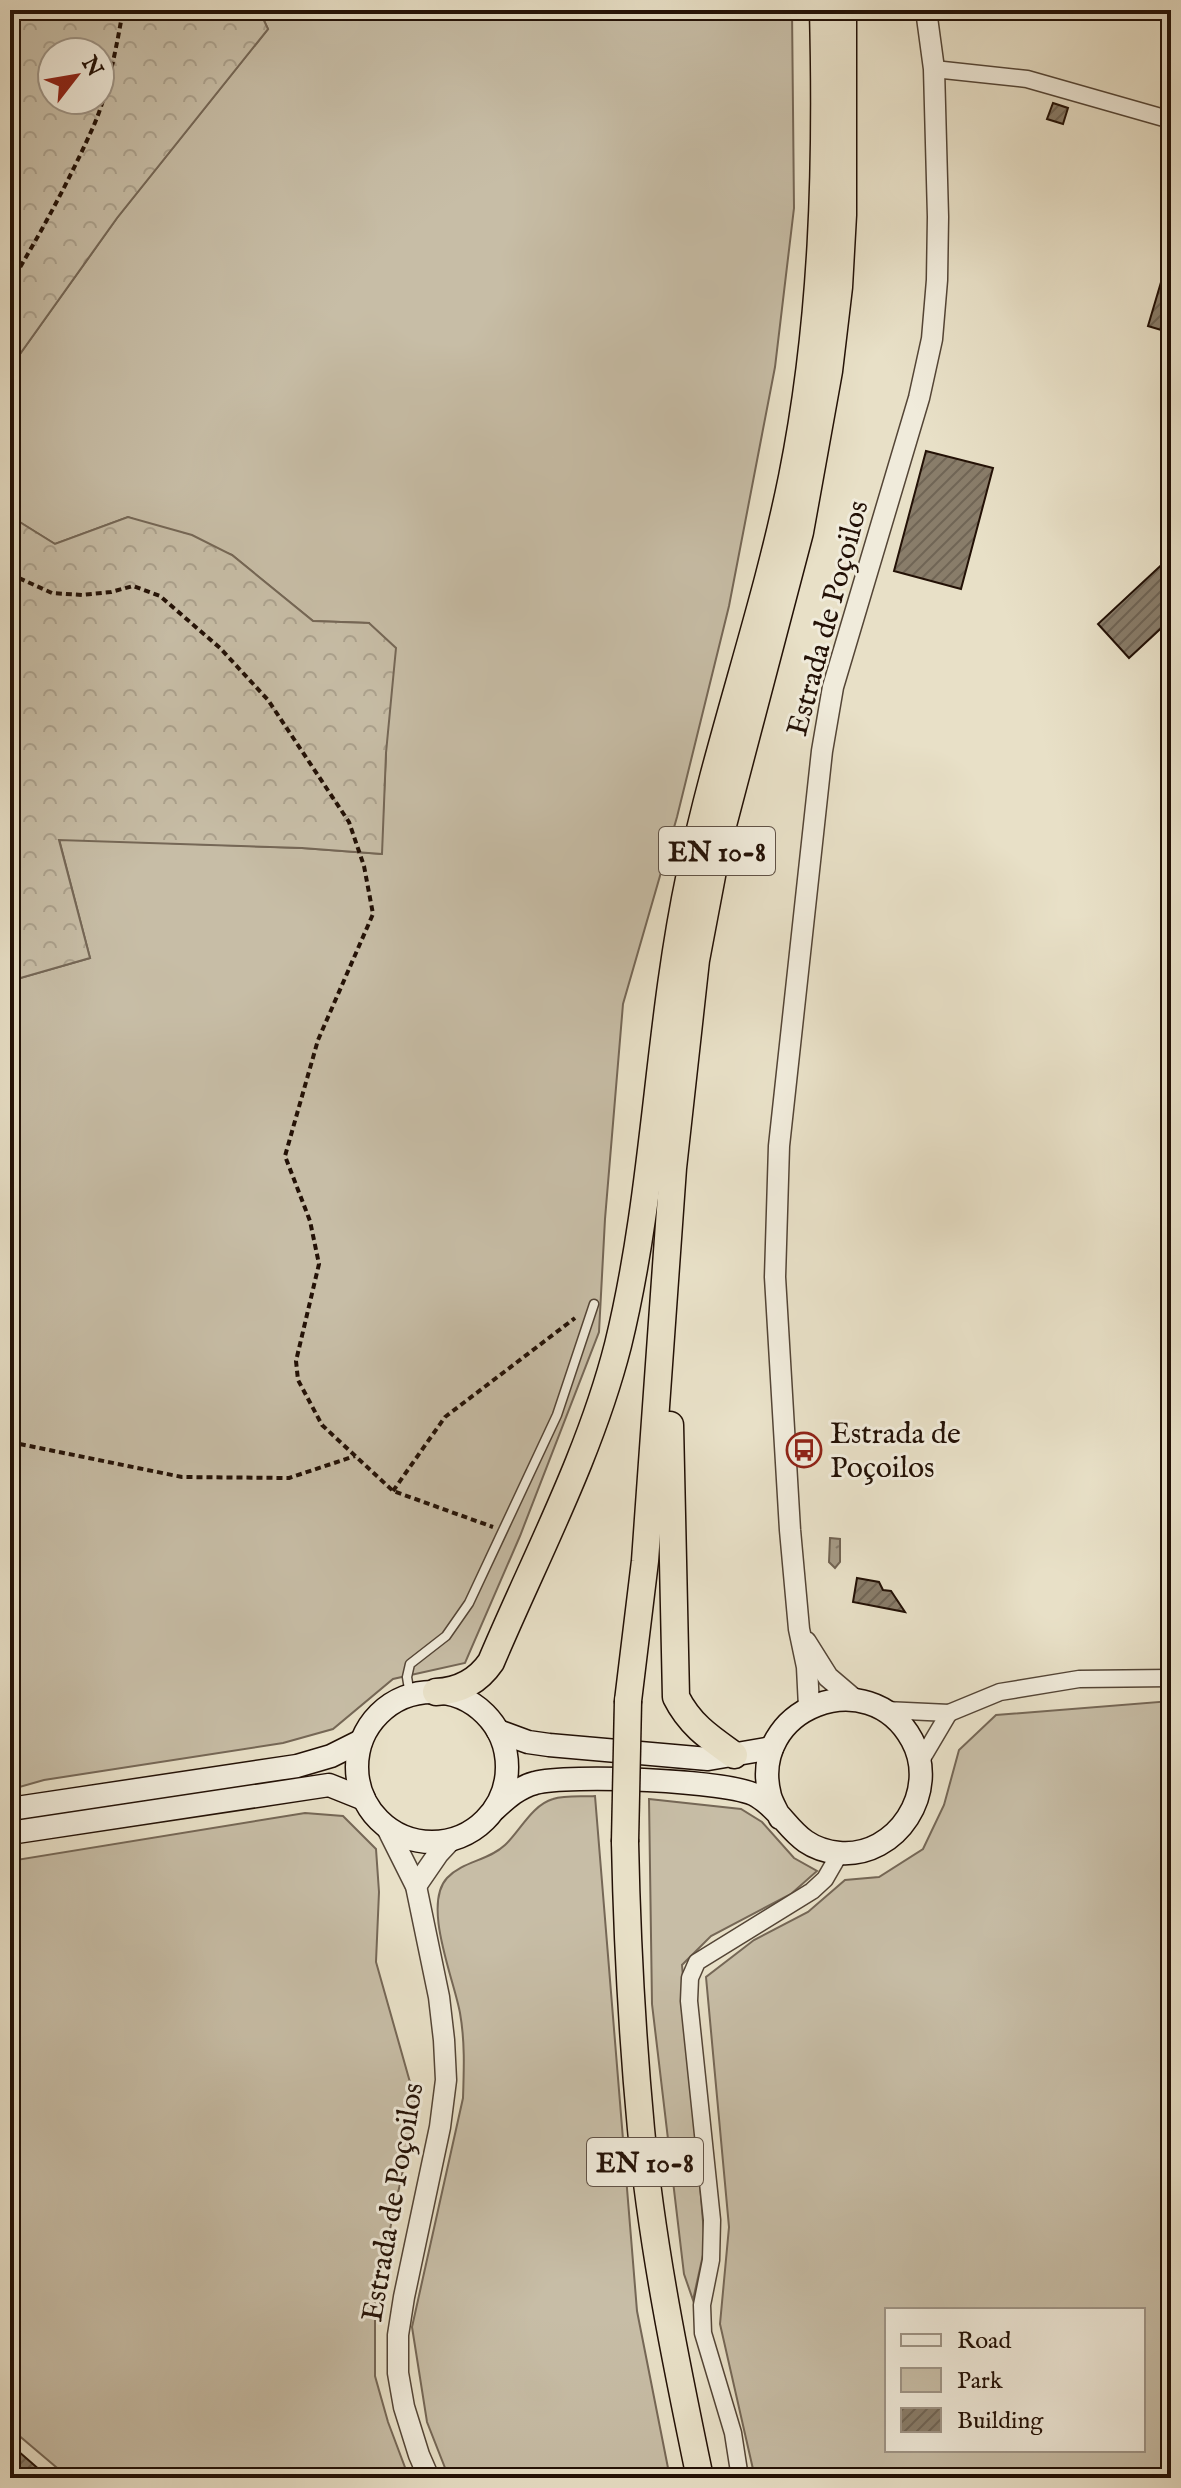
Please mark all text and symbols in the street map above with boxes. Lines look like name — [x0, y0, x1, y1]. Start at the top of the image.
north arrow — [36, 36, 116, 116]
text: N — [74, 50, 108, 82]
street label: Estrada de Poçoilos — [779, 497, 879, 740]
road number: EN 10-8 — [659, 827, 775, 875]
place label: Estrada de Poçoilos — [830, 1416, 961, 1488]
bus stop icon: Estrada de Poçoilos — [785, 1431, 823, 1469]
street label: Estrada de Poçoilos — [354, 2080, 434, 2325]
road number: EN 10-8 — [587, 2138, 703, 2186]
legend — [885, 2308, 1145, 2452]
text: Road — [957, 2326, 1011, 2357]
text: Park — [957, 2366, 1003, 2397]
text: Building — [957, 2406, 1044, 2437]

